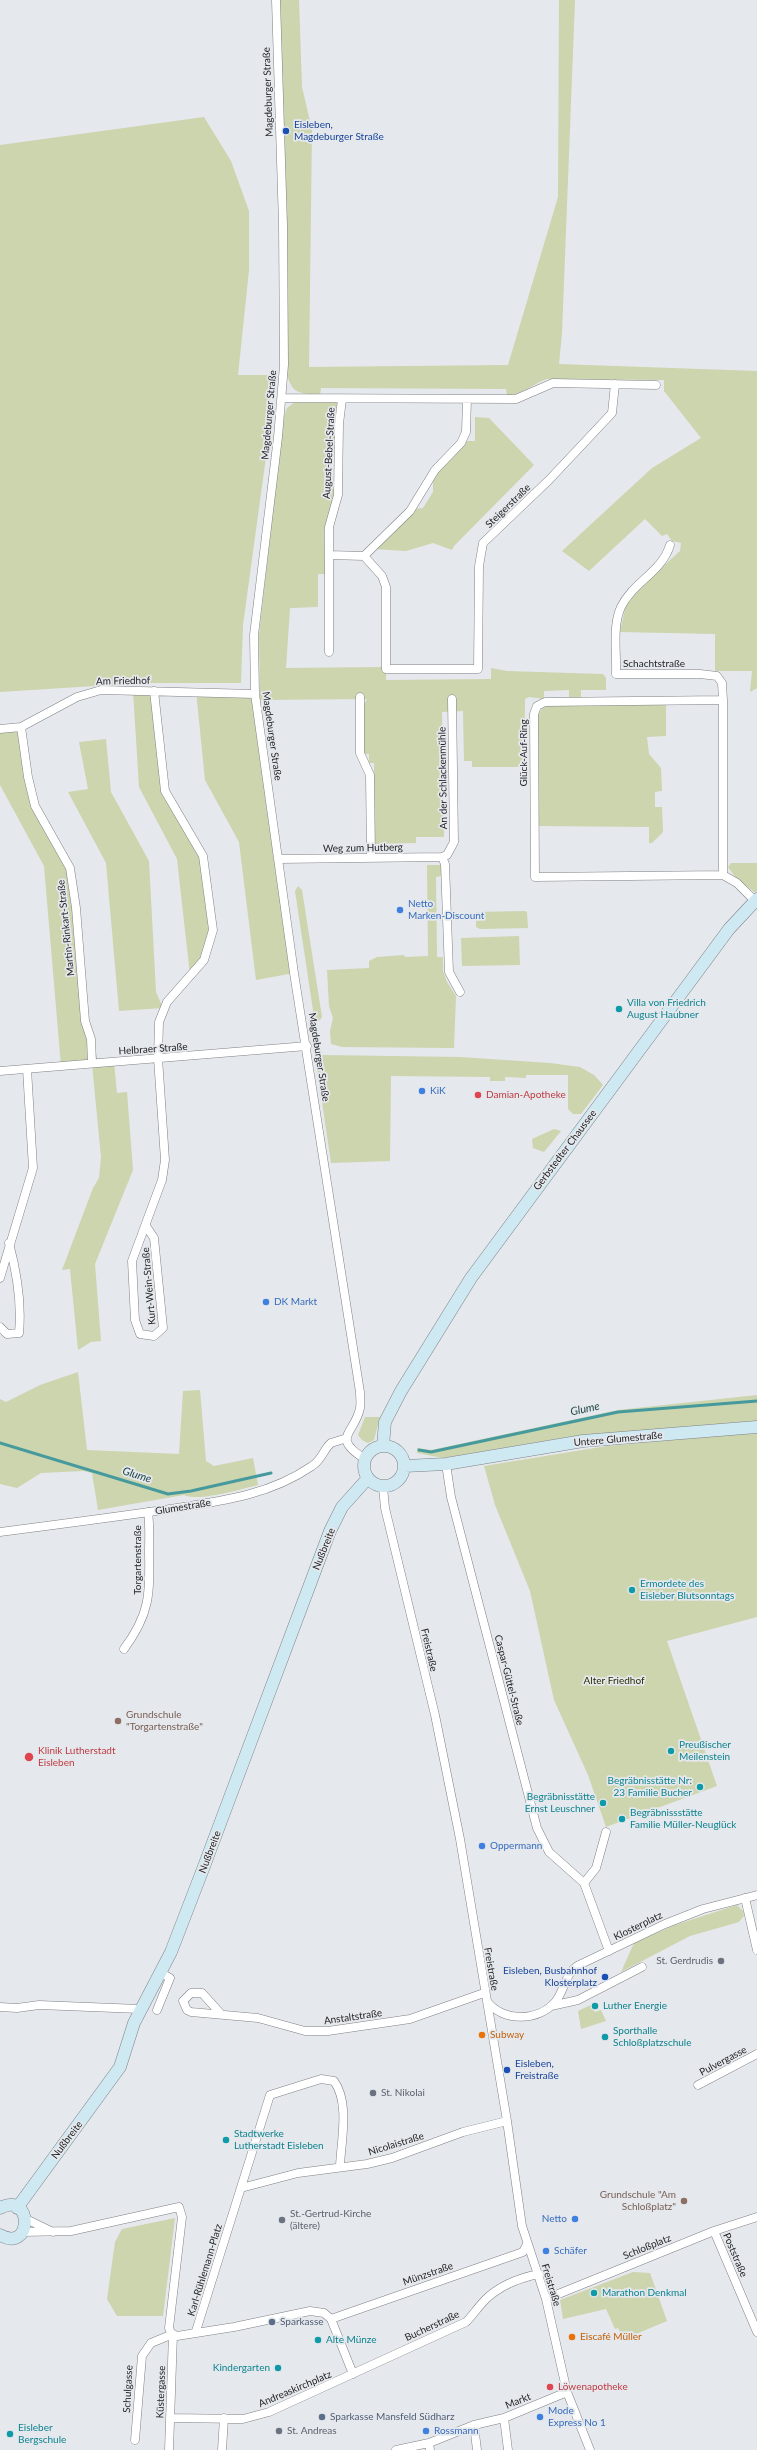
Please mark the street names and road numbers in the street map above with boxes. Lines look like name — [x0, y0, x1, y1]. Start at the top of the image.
street label: Magdeburger Straße — [260, 47, 276, 137]
street label: Magdeburger Straße — [259, 370, 279, 460]
street label: August-Bebel-Straße — [321, 407, 337, 499]
street label: Steigerstraße — [483, 482, 533, 530]
street label: Schachtstraße — [623, 658, 685, 670]
street label: Am Friedhof — [96, 675, 150, 687]
street label: Magdeburger Straße — [260, 691, 284, 781]
street label: Glück-Auf-Ring — [518, 719, 530, 787]
street label: An der Schlackenmühle — [436, 727, 450, 829]
street label: Weg zum Hutberg — [323, 841, 403, 855]
street label: Martin-Rinkart-Straße — [55, 879, 77, 977]
street label: Magdeburger Straße — [306, 1012, 332, 1102]
street label: Helbraer Straße — [118, 1041, 188, 1057]
street label: Gerbstedter Chaussee — [531, 1107, 599, 1193]
street label: Kurt-Wein-Straße — [140, 1247, 158, 1325]
street label: Untere Glumestraße — [573, 1429, 663, 1449]
street label: Glumestraße — [154, 1497, 212, 1517]
street label: Torgartenstraße — [132, 1525, 144, 1595]
street label: Nußbreite — [310, 1526, 338, 1572]
street label: Freistraße — [418, 1627, 440, 1673]
street label: Caspar-Güttel-Straße — [492, 1633, 526, 1727]
street label: Nußbreite — [196, 1829, 224, 1875]
street label: Klosterplatz — [612, 1909, 664, 1943]
street label: Freistraße — [481, 1946, 501, 1992]
street label: Anstaltstraße — [323, 2007, 383, 2027]
street label: Pulvergasse — [697, 2044, 749, 2078]
street label: Nußbreite — [49, 2119, 85, 2161]
street label: Nicolaistraße — [367, 2130, 425, 2158]
street label: Karl-Rühlemann-Platz — [185, 2223, 225, 2317]
street label: Poststraße — [720, 2231, 750, 2279]
street label: Schloßplatz — [621, 2232, 673, 2262]
street label: Münzstraße — [401, 2260, 455, 2288]
street label: Freistraße — [539, 2262, 563, 2308]
street label: Bucherstraße — [403, 2308, 461, 2344]
street label: Schulgasse — [121, 2365, 135, 2413]
street label: Küstergasse — [154, 2365, 168, 2419]
street label: Andreaskirchplatz — [257, 2368, 333, 2410]
street label: Markt — [504, 2390, 532, 2412]

